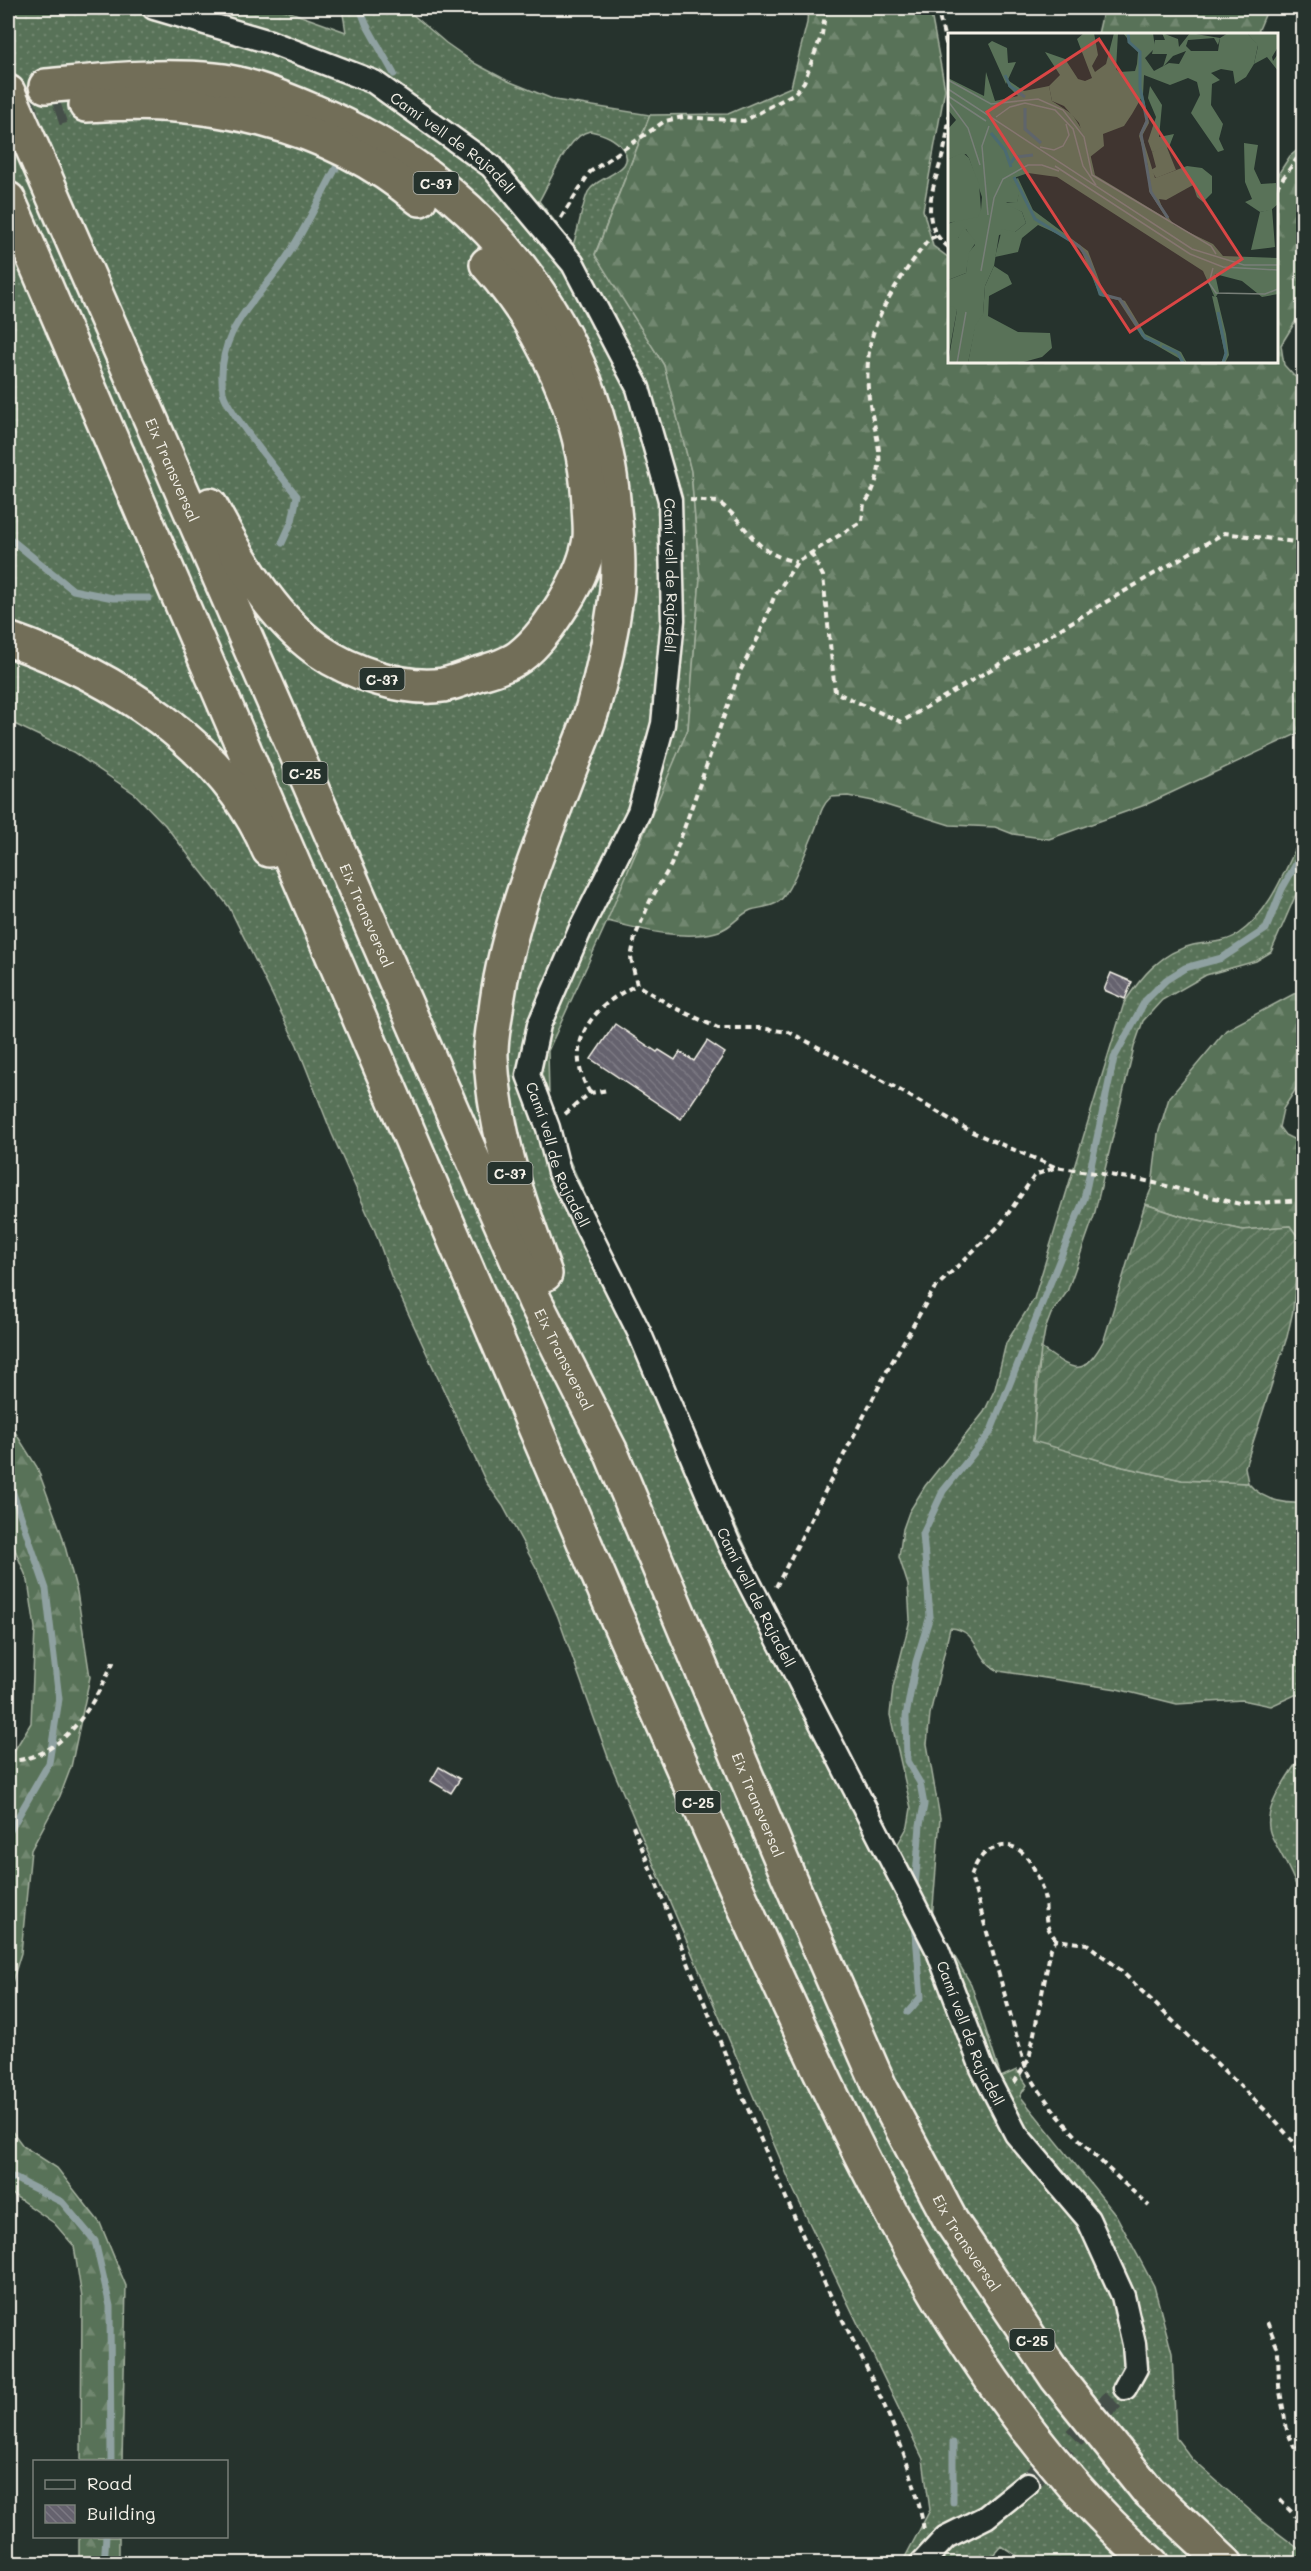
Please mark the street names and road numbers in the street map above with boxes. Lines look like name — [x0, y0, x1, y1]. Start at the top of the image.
street label: Camí vell de Rajadell — [386, 87, 520, 198]
road number: C-37 — [414, 172, 458, 194]
street label: Eix Transversal — [141, 414, 204, 525]
street label: Camí vell de Rajadell — [660, 498, 683, 653]
road number: C-37 — [360, 668, 404, 690]
road number: C-25 — [282, 762, 328, 784]
street label: Eix Transversal — [335, 860, 398, 970]
street label: Camí vell de Rajadell — [521, 1079, 595, 1230]
road number: C-37 — [488, 1162, 532, 1184]
street label: Eix Transversal — [530, 1305, 598, 1414]
street label: Camí vell de Rajadell — [713, 1524, 801, 1671]
street label: Eix Transversal — [728, 1749, 789, 1860]
road number: C-25 — [676, 1791, 720, 1813]
street label: Camí vell de Rajadell — [933, 1958, 1009, 2109]
street label: Eix Transversal — [929, 2191, 1006, 2295]
road number: C-25 — [1010, 2329, 1054, 2351]

